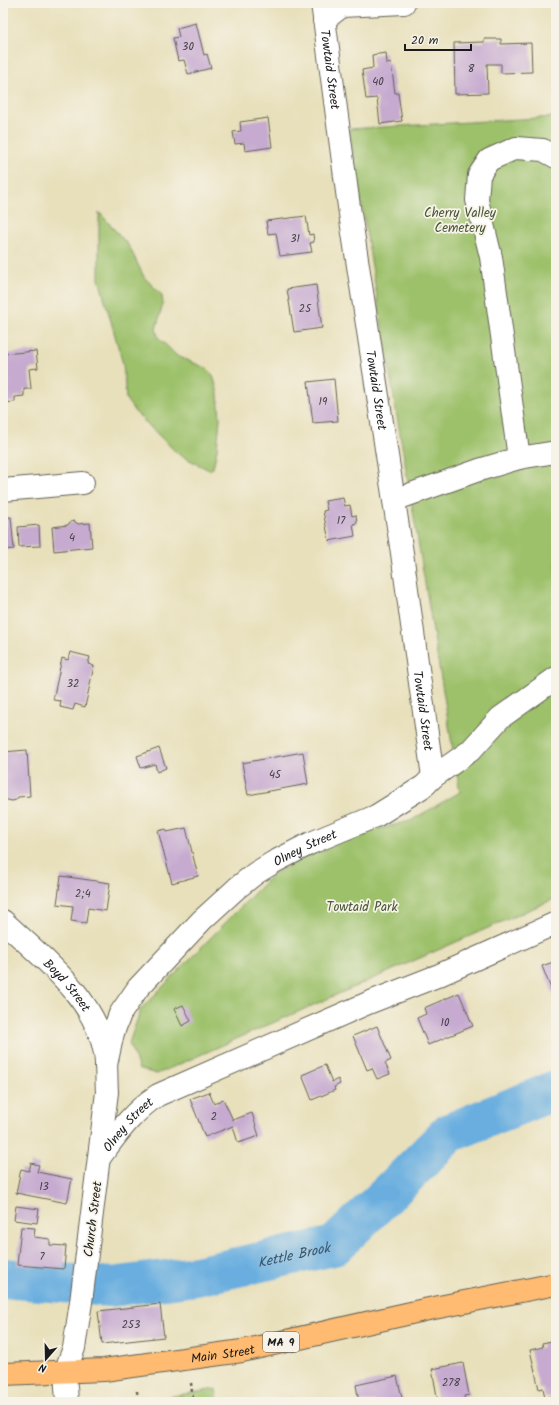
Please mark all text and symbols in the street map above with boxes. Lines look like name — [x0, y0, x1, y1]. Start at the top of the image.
scale bar — [405, 26, 471, 52]
street label: Towtaid Street — [314, 28, 345, 112]
text: 20 m — [411, 31, 439, 50]
house number: 30 — [182, 38, 194, 56]
house number: 8 — [468, 60, 475, 78]
house number: 40 — [372, 73, 384, 91]
park label: Cherry Valley Cemetery — [424, 203, 497, 239]
house number: 31 — [290, 230, 300, 248]
house number: 25 — [299, 300, 312, 318]
street label: Towtaid Street — [359, 349, 392, 433]
house number: 19 — [319, 393, 328, 411]
house number: 17 — [337, 512, 346, 530]
house number: 4 — [69, 529, 75, 547]
street label: Towtaid Street — [406, 670, 438, 753]
house number: 32 — [67, 675, 79, 693]
house number: 45 — [269, 766, 282, 784]
street label: Olney Street — [270, 824, 341, 873]
house number: 2;4 — [75, 885, 91, 903]
park label: Towtaid Park — [326, 897, 398, 918]
street label: Boyd Street — [38, 954, 96, 1017]
house number: 10 — [441, 1014, 450, 1032]
street label: Olney Street — [98, 1092, 159, 1157]
house number: 2 — [211, 1108, 217, 1126]
house number: 13 — [39, 1178, 49, 1196]
street label: Church Street — [78, 1179, 109, 1258]
water label: Kettle Brook — [256, 1237, 335, 1274]
house number: 7 — [39, 1248, 45, 1266]
house number: 253 — [122, 1316, 140, 1334]
road number: MA 9 — [263, 1332, 299, 1352]
north arrow — [26, 1339, 66, 1379]
street label: Main Street — [190, 1339, 258, 1370]
text: N — [37, 1358, 49, 1377]
house number: 278 — [442, 1374, 460, 1392]

